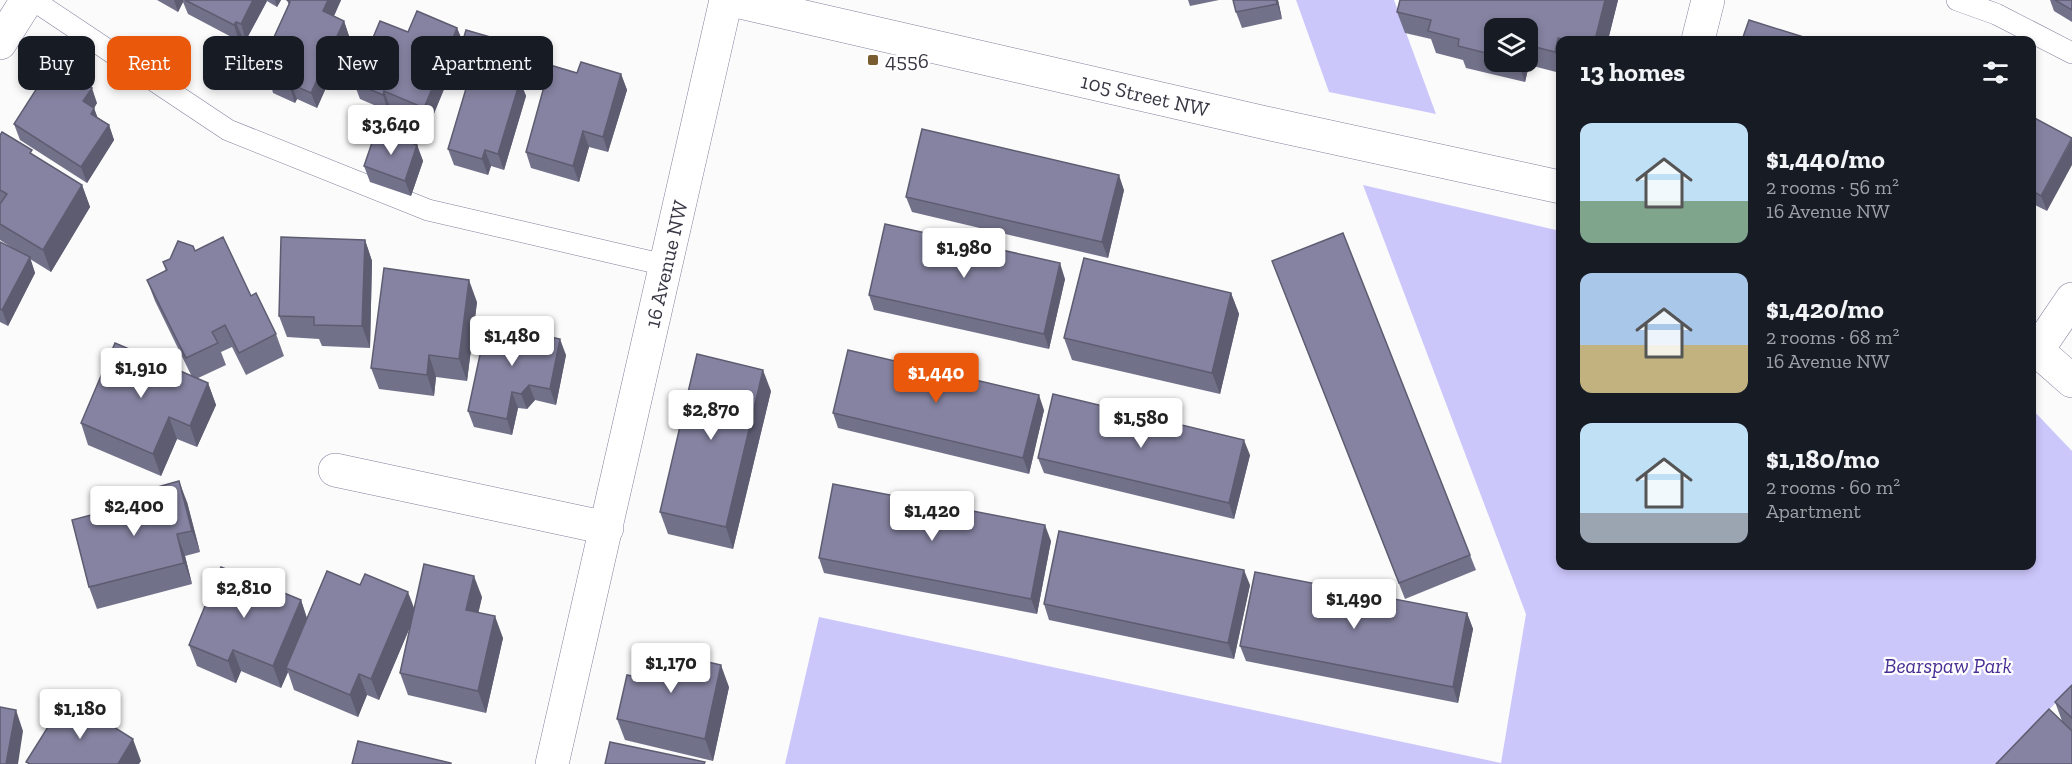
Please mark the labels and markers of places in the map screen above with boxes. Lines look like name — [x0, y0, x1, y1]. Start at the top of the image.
place label: 4556 — [885, 48, 929, 73]
marker: 4556 — [866, 53, 880, 67]
pin: $3,640 — [342, 105, 440, 156]
pin: $1,980 — [915, 228, 1013, 279]
pin: $1,480 — [463, 316, 561, 367]
pin: $1,910 — [92, 348, 190, 399]
pin: $1,440 — [887, 353, 985, 404]
pin: $2,870 — [662, 390, 760, 441]
pin: $1,580 — [1092, 398, 1190, 449]
pin: $2,400 — [85, 486, 183, 537]
pin: $1,420 — [883, 491, 981, 542]
pin: $2,810 — [195, 568, 293, 619]
pin: $1,490 — [1305, 579, 1403, 630]
pin: $1,170 — [622, 643, 720, 694]
pin: $1,180 — [31, 689, 129, 740]

